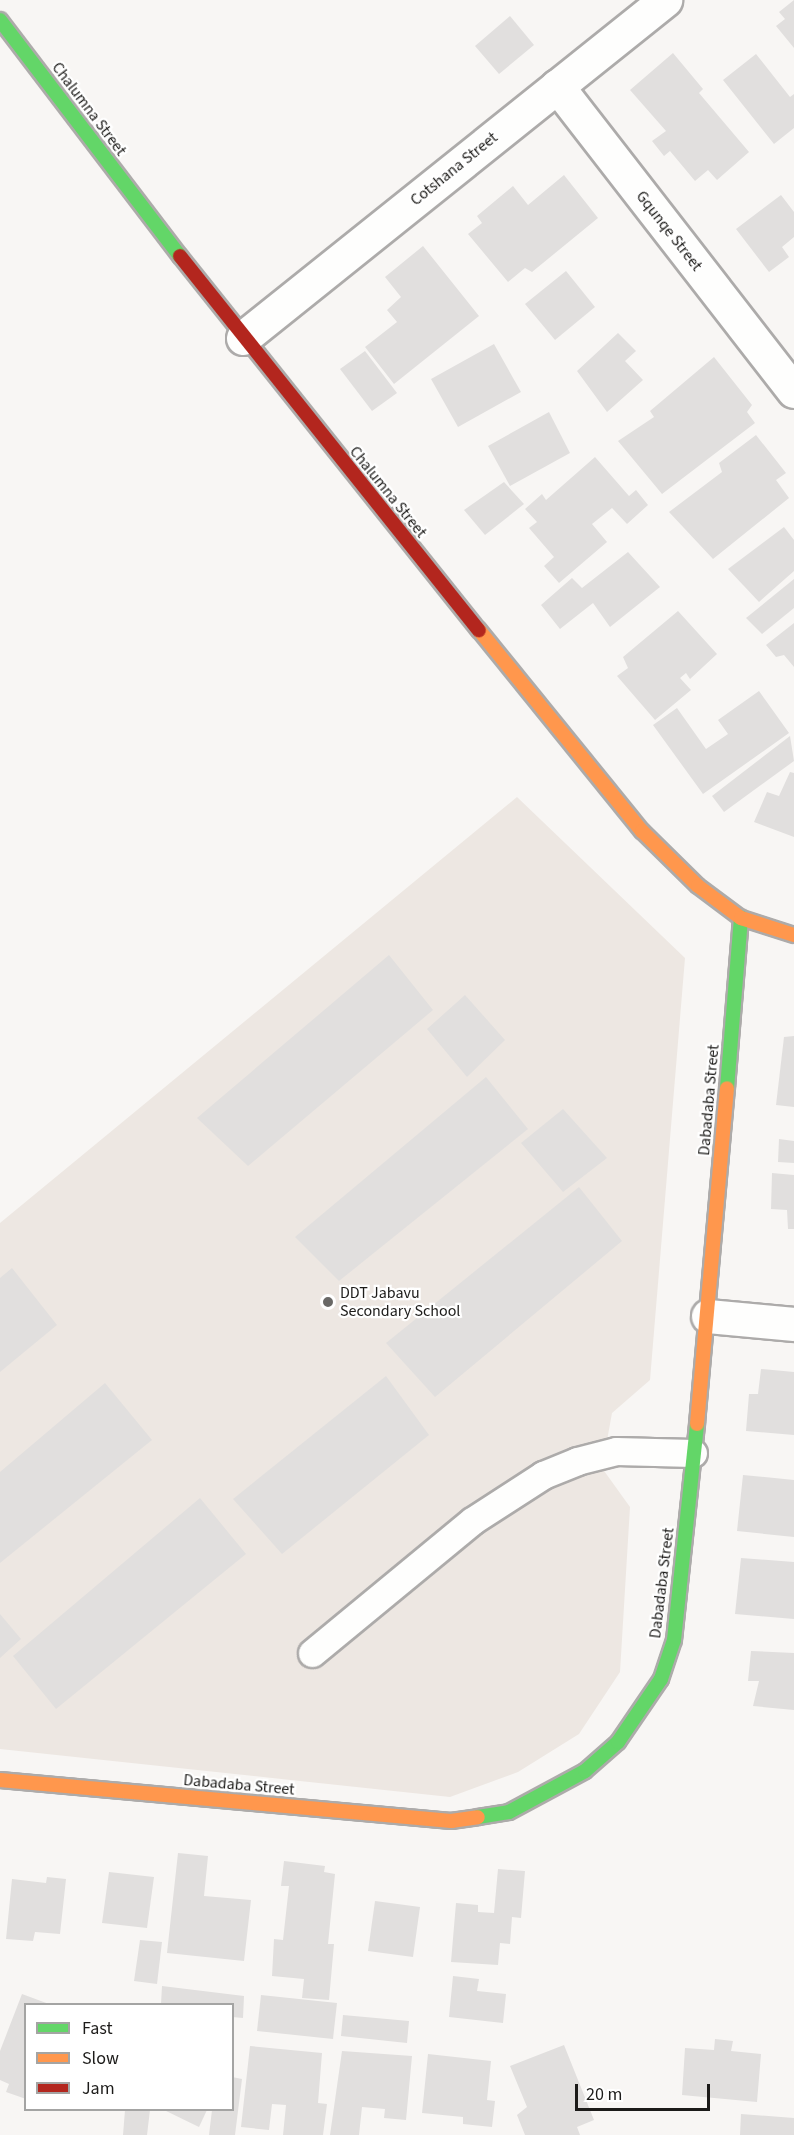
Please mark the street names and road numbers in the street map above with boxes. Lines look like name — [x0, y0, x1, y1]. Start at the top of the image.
street label: Chalumna Street — [48, 58, 130, 160]
street label: Cotshana Street — [407, 128, 501, 210]
street label: Gqunqe Street — [632, 187, 706, 275]
street label: Chalumna Street — [345, 442, 431, 542]
street label: Dabadaba Street — [695, 1044, 723, 1156]
street label: Dabadaba Street — [646, 1526, 678, 1640]
street label: Dabadaba Street — [183, 1771, 295, 1799]

